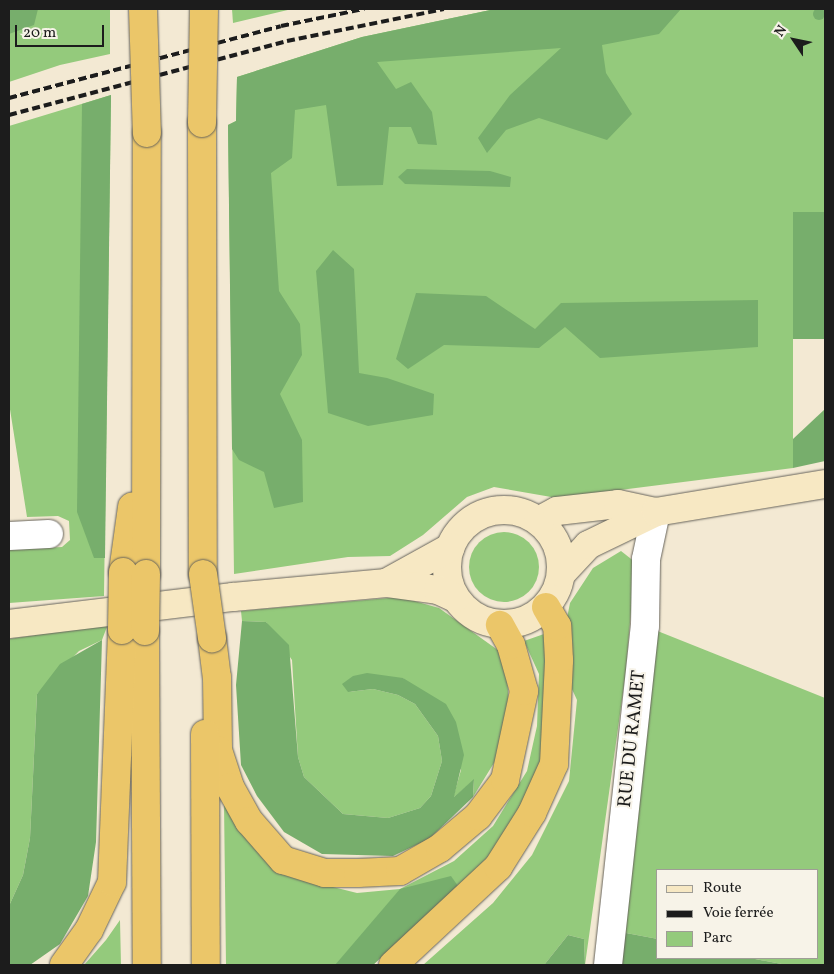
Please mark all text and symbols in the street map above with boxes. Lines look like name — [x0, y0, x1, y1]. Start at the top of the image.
scale bar — [18, 15, 106, 47]
north arrow — [769, 15, 819, 65]
text: N — [770, 22, 792, 41]
text: 20 m — [23, 23, 56, 44]
street label: RUE DU RAMET — [614, 669, 652, 809]
legend — [656, 869, 819, 959]
text: Route — [703, 878, 742, 899]
text: Voie ferrée — [703, 903, 774, 924]
text: Parc — [703, 928, 732, 949]

